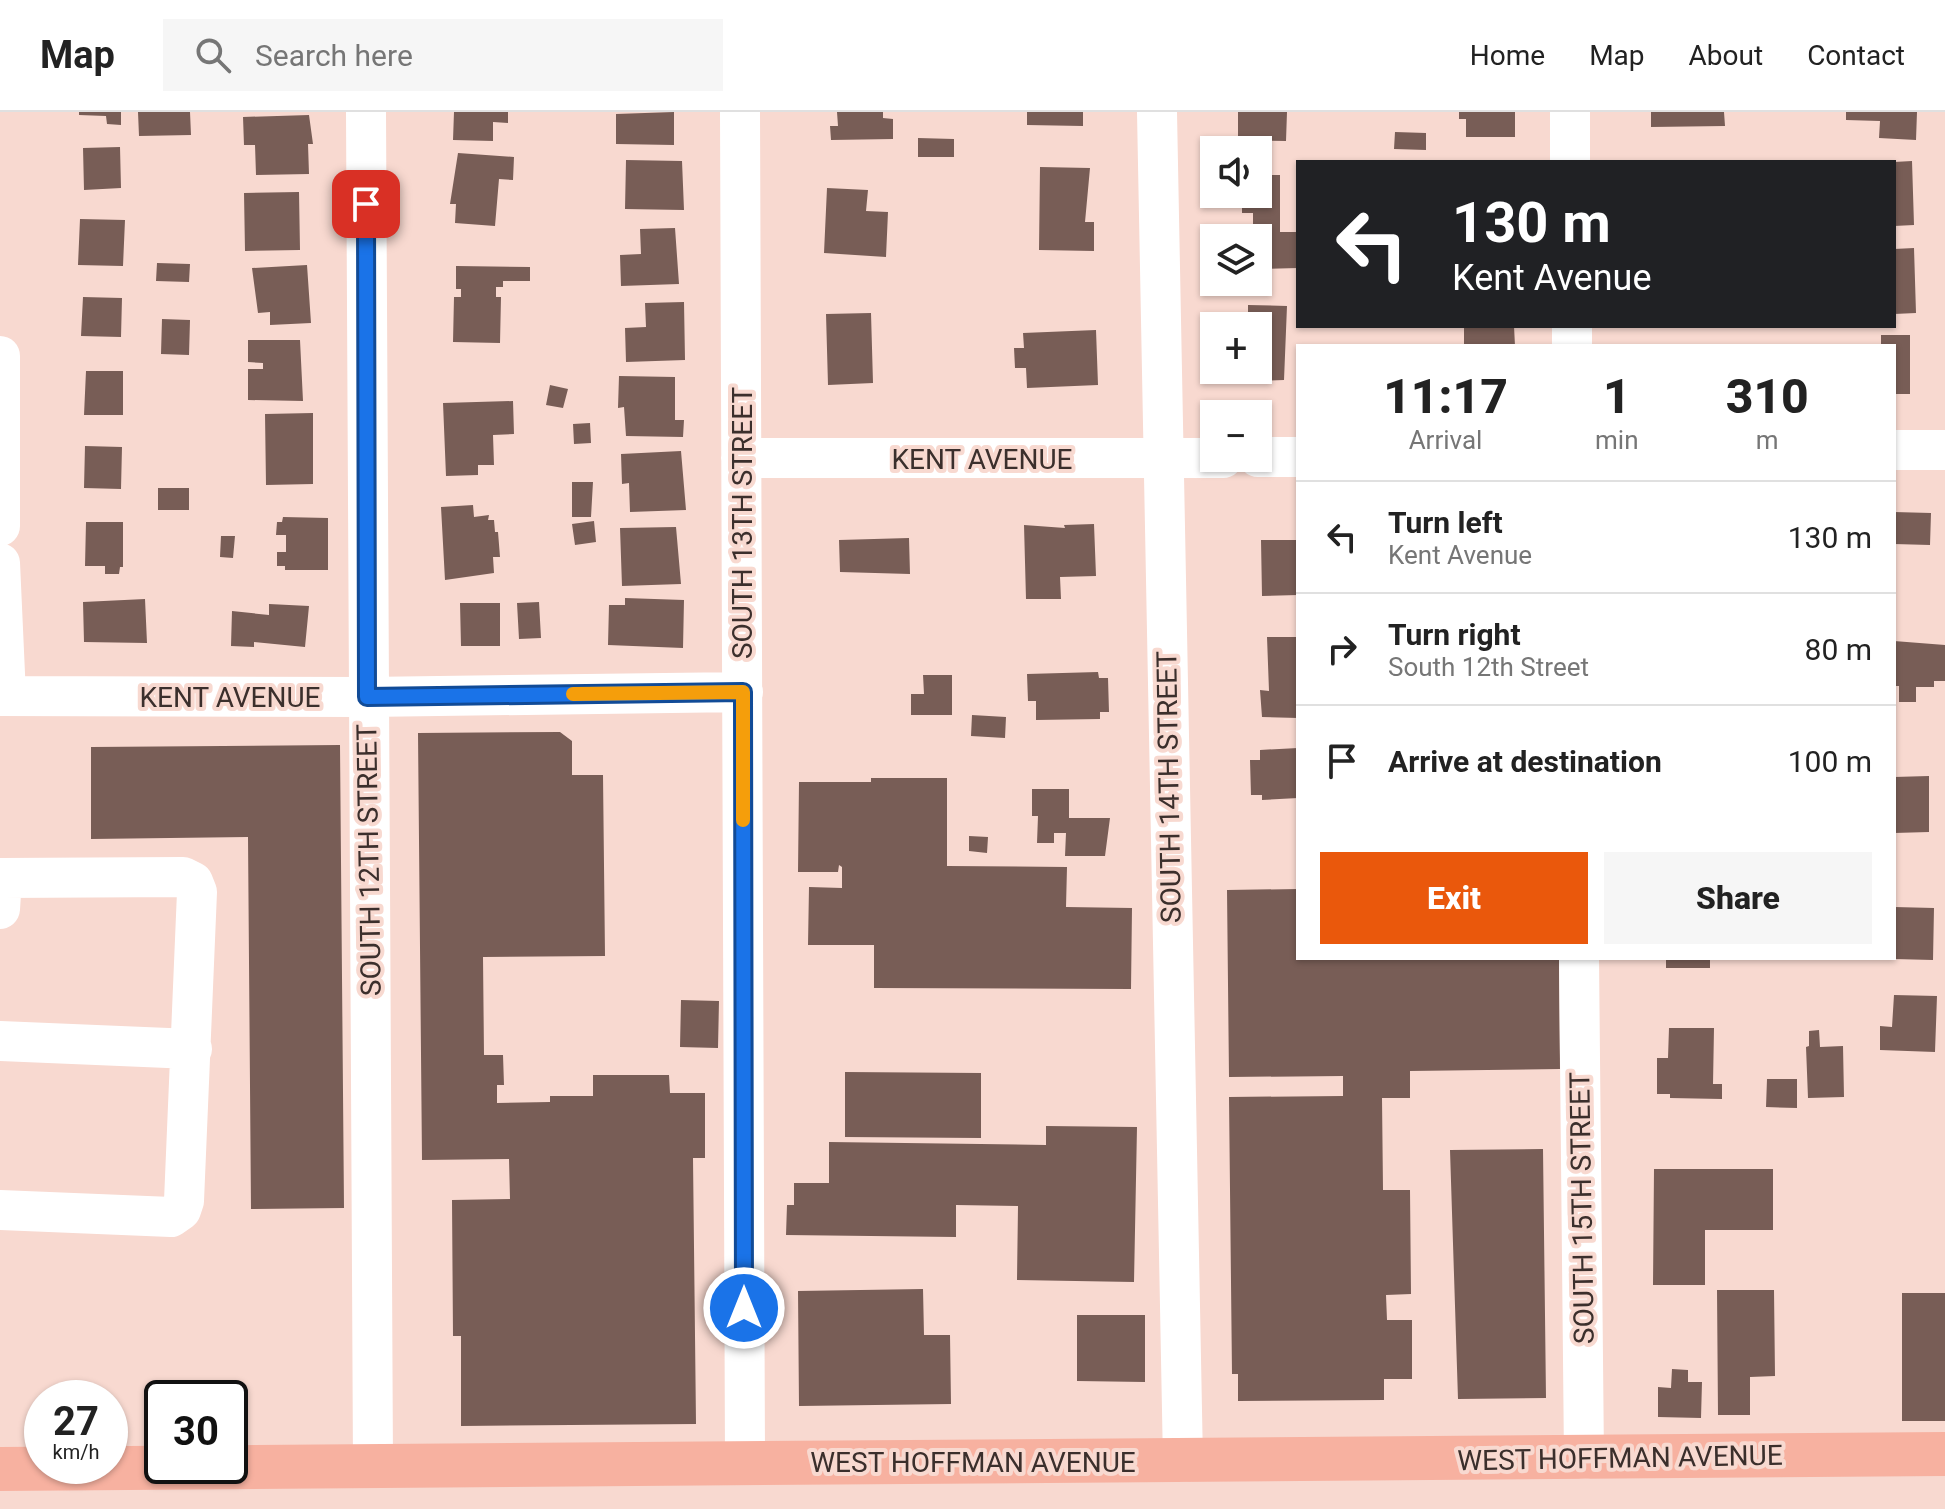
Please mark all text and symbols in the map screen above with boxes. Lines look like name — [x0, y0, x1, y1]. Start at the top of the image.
search box — [163, 19, 723, 91]
text: Map — [40, 33, 115, 77]
icon: search — [191, 33, 235, 77]
text: Search here — [255, 38, 413, 73]
text: Home — [1470, 39, 1545, 72]
text: Map — [1589, 39, 1645, 72]
text: About — [1689, 39, 1763, 72]
text: Contact — [1807, 39, 1905, 72]
map controls — [1200, 136, 1272, 472]
button: sound — [1200, 136, 1272, 208]
pin — [332, 170, 400, 238]
icon: arrive — [344, 182, 388, 226]
text: 130 m — [1452, 190, 1611, 256]
icon: left — [1320, 192, 1424, 296]
button: layers — [1200, 224, 1272, 296]
text: Kent Avenue — [1452, 257, 1652, 299]
button: + — [1200, 312, 1272, 384]
text: 11:17 — [1383, 368, 1508, 425]
text: 1 — [1603, 368, 1631, 425]
text: 310 — [1726, 368, 1809, 425]
street label: SOUTH 13TH STREET — [726, 387, 759, 659]
button: − — [1200, 400, 1272, 472]
text: Arrival — [1409, 425, 1482, 455]
text: min — [1595, 425, 1639, 455]
text: m — [1756, 425, 1779, 455]
street label: KENT AVENUE — [891, 443, 1073, 476]
text: Turn left — [1388, 505, 1503, 540]
icon: left — [1320, 515, 1364, 559]
text: 130 m — [1788, 520, 1872, 555]
text: Kent Avenue — [1388, 540, 1532, 570]
text: Turn right — [1388, 617, 1521, 652]
icon: right — [1320, 627, 1364, 671]
text: 80 m — [1805, 632, 1872, 667]
street label: SOUTH 14TH STREET — [1150, 650, 1188, 923]
text: South 12th Street — [1388, 652, 1589, 682]
street label: KENT AVENUE — [139, 681, 321, 714]
street label: SOUTH 12TH STREET — [350, 723, 388, 996]
icon: arrive — [1320, 739, 1364, 783]
text: Arrive at destination — [1388, 744, 1662, 779]
text: 100 m — [1788, 744, 1872, 779]
button: Exit — [1320, 852, 1588, 944]
button: Share — [1604, 852, 1872, 944]
street label: SOUTH 15TH STREET — [1563, 1071, 1601, 1344]
position arrow — [702, 1266, 786, 1350]
speed limit sign: 30 — [144, 1380, 248, 1484]
text: 27 — [53, 1398, 99, 1445]
street label: WEST HOFFMAN AVENUE — [1457, 1439, 1783, 1477]
text: km/h — [53, 1440, 99, 1464]
street label: WEST HOFFMAN AVENUE — [810, 1446, 1136, 1479]

